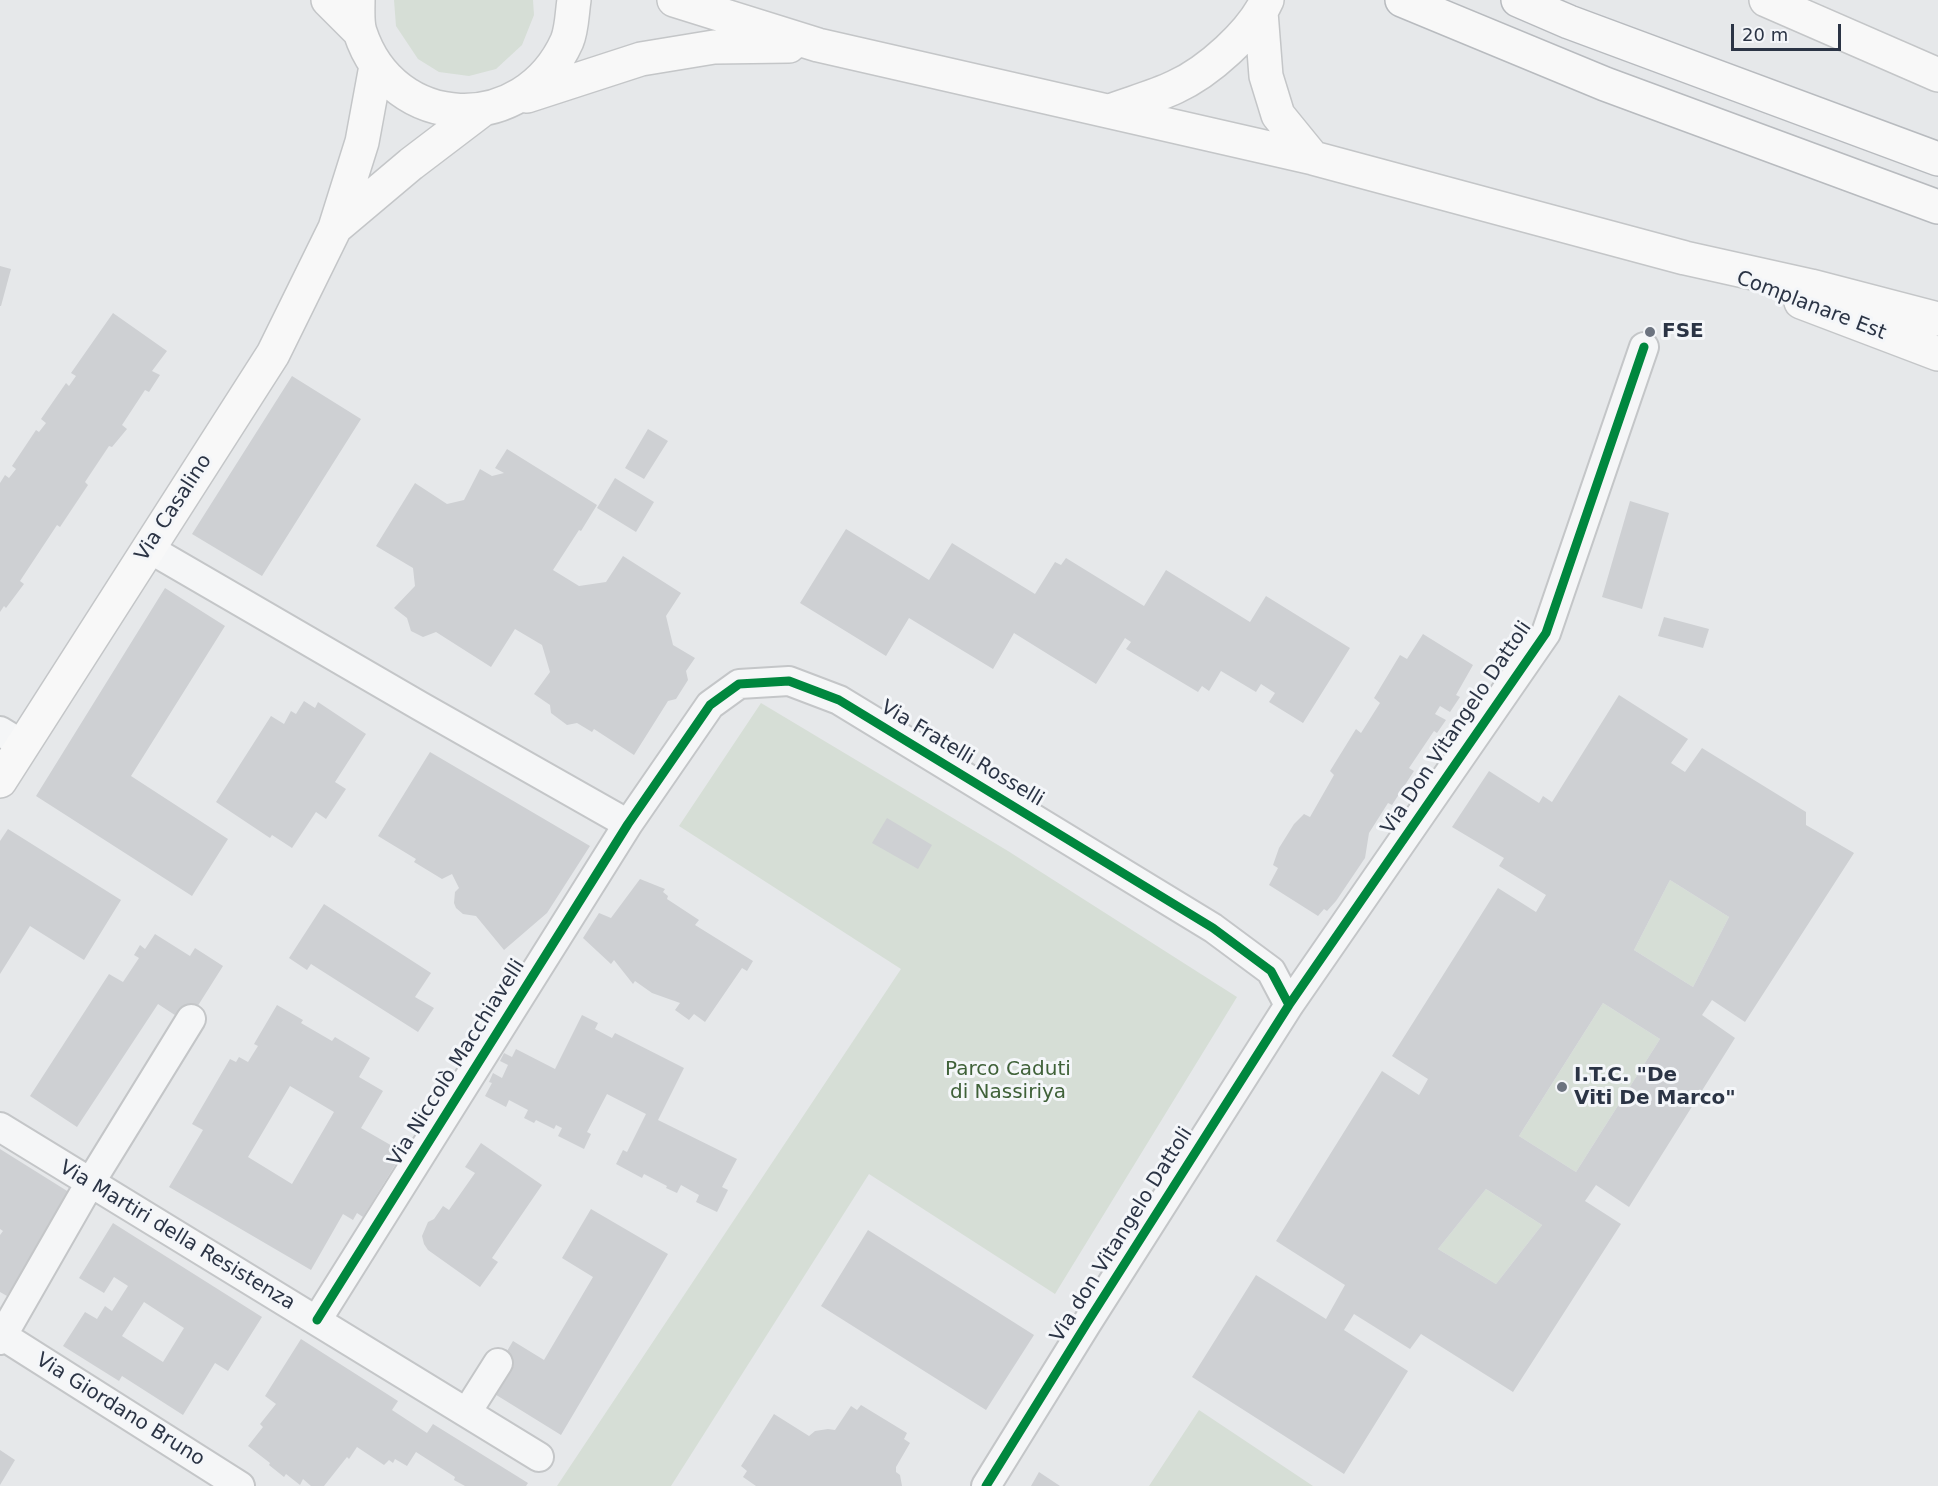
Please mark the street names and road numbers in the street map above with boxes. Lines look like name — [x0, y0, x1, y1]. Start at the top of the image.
street label: Complanare Est — [1733, 266, 1889, 346]
street label: Via Casalino — [131, 450, 217, 566]
street label: Via Don Vitangelo Dattoli — [1377, 617, 1537, 839]
street label: Via Fratelli Rosselli — [876, 696, 1048, 812]
street label: Via Niccolò Macchiavelli — [383, 955, 531, 1171]
street label: Via don Vitangelo Dattoli — [1046, 1123, 1198, 1347]
street label: Via Martiri della Resistenza — [55, 1156, 299, 1316]
street label: Via Giordano Bruno — [31, 1348, 209, 1472]

